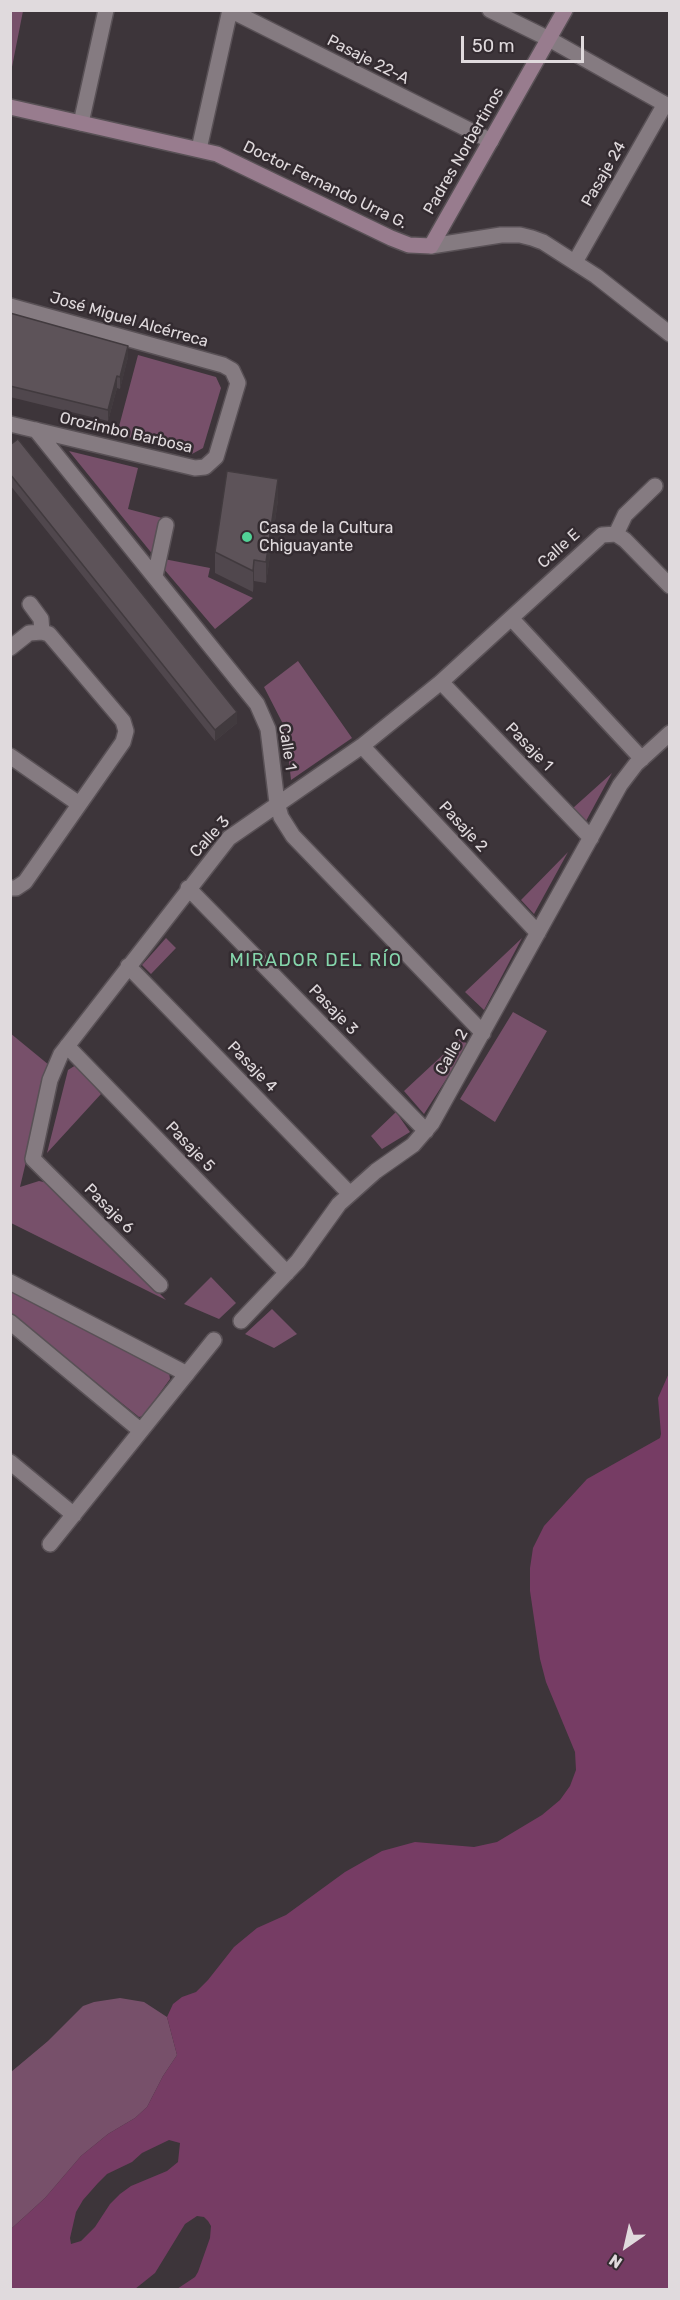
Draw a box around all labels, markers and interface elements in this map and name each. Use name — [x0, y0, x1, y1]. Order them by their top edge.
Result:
scale bar — [464, 24, 587, 62]
street label: Pasaje 22-A — [324, 31, 412, 89]
text: 50 m — [472, 35, 515, 57]
street label: Padres Norbertinos — [420, 84, 508, 218]
street label: Doctor Fernando Urra G. — [240, 137, 410, 233]
street label: Pasaje 24 — [578, 138, 630, 210]
street label: José Miguel Alcérreca — [48, 288, 210, 352]
street label: Orozimbo Barbosa — [58, 408, 194, 458]
place label: Casa de la Cultura Chiguayante — [259, 518, 393, 556]
street label: Calle E — [534, 525, 584, 573]
marker: Casa de la Cultura Chiguayante — [240, 530, 254, 544]
street label: Pasaje 1 — [501, 719, 557, 775]
street label: Calle 1 — [274, 722, 300, 772]
street label: Pasaje 2 — [435, 798, 491, 856]
street label: Calle 3 — [186, 812, 234, 862]
district label: MIRADOR DEL RÍO — [229, 950, 403, 972]
street label: Pasaje 3 — [304, 981, 362, 1039]
street label: Calle 2 — [432, 1026, 472, 1078]
street label: Pasaje 4 — [223, 1038, 281, 1096]
street label: Pasaje 5 — [161, 1118, 219, 1176]
street label: Pasaje 6 — [80, 1180, 138, 1238]
north arrow — [596, 2216, 656, 2276]
text: N — [606, 2250, 626, 2272]

